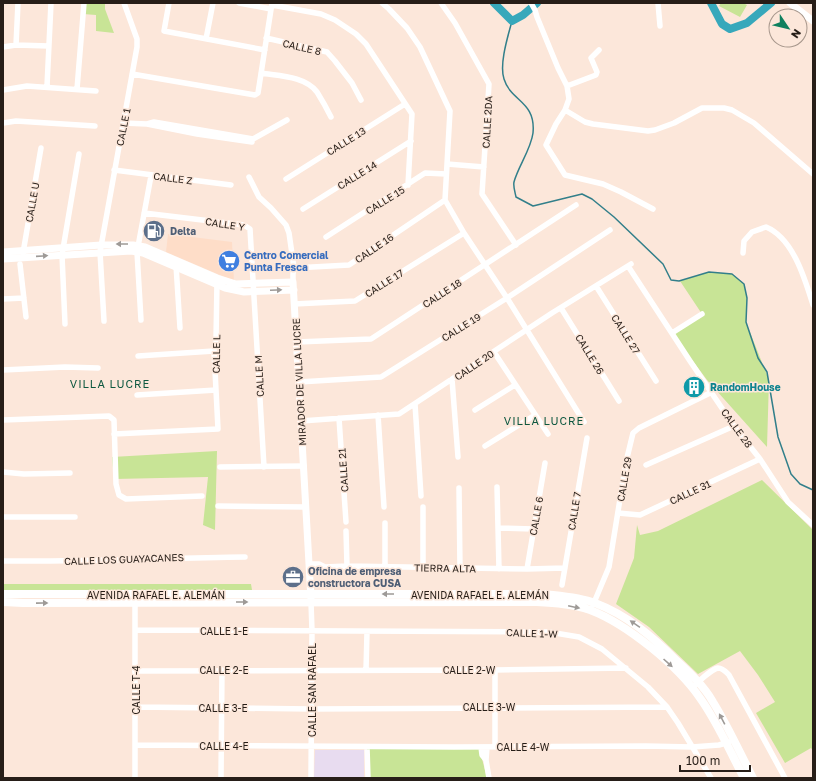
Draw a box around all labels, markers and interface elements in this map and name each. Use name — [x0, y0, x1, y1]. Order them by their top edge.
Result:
north arrow — [768, 8, 808, 48]
text: N — [789, 27, 804, 41]
street label: CALLE 8 — [281, 37, 323, 57]
street label: CALLE 2DA — [480, 95, 494, 149]
street label: CALLE 1 — [113, 107, 133, 147]
street label: CALLE 13 — [324, 124, 368, 158]
street label: CALLE 14 — [335, 158, 379, 192]
street label: CALLE Z — [153, 170, 193, 186]
street label: CALLE U — [23, 181, 41, 223]
street label: CALLE 15 — [363, 183, 407, 217]
street label: CALLE Y — [204, 215, 246, 233]
fuel station icon: Delta — [141, 218, 167, 244]
place label: Delta — [170, 225, 196, 237]
street label: CALLE 16 — [352, 231, 396, 265]
one-way arrow — [116, 241, 128, 248]
supermarket icon: Centro Comercial Punta Fresca — [216, 248, 242, 274]
place label: Centro Comercial Punta Fresca — [244, 249, 329, 273]
one-way arrow — [36, 253, 48, 260]
street label: CALLE 17 — [362, 266, 406, 300]
street label: CALLE 18 — [420, 276, 464, 310]
one-way arrow — [270, 287, 282, 294]
street label: CALLE 19 — [439, 310, 483, 344]
street label: CALLE 27 — [609, 312, 643, 356]
street label: MIRADOR DE VILLA LUCRE — [290, 318, 308, 446]
street label: CALLE 26 — [573, 332, 607, 376]
street label: CALLE L — [210, 334, 222, 374]
street label: CALLE 20 — [452, 347, 496, 383]
street label: CALLE M — [252, 355, 266, 397]
building icon: RandomHouse — [681, 374, 707, 400]
district label: VILLA LUCRE — [70, 377, 150, 390]
place label: RandomHouse — [710, 381, 781, 393]
street label: CALLE 28 — [719, 406, 755, 450]
district label: VILLA LUCRE — [504, 414, 584, 427]
street label: CALLE 21 — [335, 448, 351, 492]
street label: CALLE 29 — [614, 456, 634, 502]
street label: CALLE 31 — [668, 477, 713, 507]
street label: CALLE 7 — [565, 491, 583, 531]
street label: CALLE 6 — [527, 496, 545, 536]
street label: CALLE LOS GUAYACANES — [64, 551, 184, 567]
street label: TIERRA ALTA — [414, 561, 476, 575]
office icon: Oficina de empresa constructora CUSA — [280, 564, 306, 590]
place label: Oficina de empresa constructora CUSA — [308, 565, 402, 589]
street label: AVENIDA RAFAEL E. ALEMÁN — [87, 589, 225, 601]
street label: AVENIDA RAFAEL E. ALEMÁN — [411, 589, 549, 601]
one-way arrow — [381, 591, 394, 597]
one-way arrow — [236, 599, 249, 605]
one-way arrow — [36, 600, 49, 606]
one-way arrow — [568, 604, 580, 610]
one-way arrow — [629, 620, 640, 628]
street label: CALLE 1-E — [200, 625, 248, 637]
street label: CALLE 1-W — [506, 626, 558, 640]
street label: CALLE SAN RAFAEL — [306, 643, 318, 737]
one-way arrow — [663, 659, 673, 668]
street label: CALLE 2-E — [200, 664, 249, 676]
street label: CALLE 2-W — [443, 664, 496, 676]
street label: CALLE T-4 — [130, 665, 142, 715]
street label: CALLE 3-W — [463, 701, 516, 713]
street label: CALLE 3-E — [198, 702, 248, 714]
one-way arrow — [719, 713, 725, 724]
street label: CALLE 4-E — [199, 740, 249, 752]
street label: CALLE 4-W — [497, 741, 550, 753]
scale bar — [680, 747, 750, 773]
text: 100 m — [686, 753, 720, 768]

